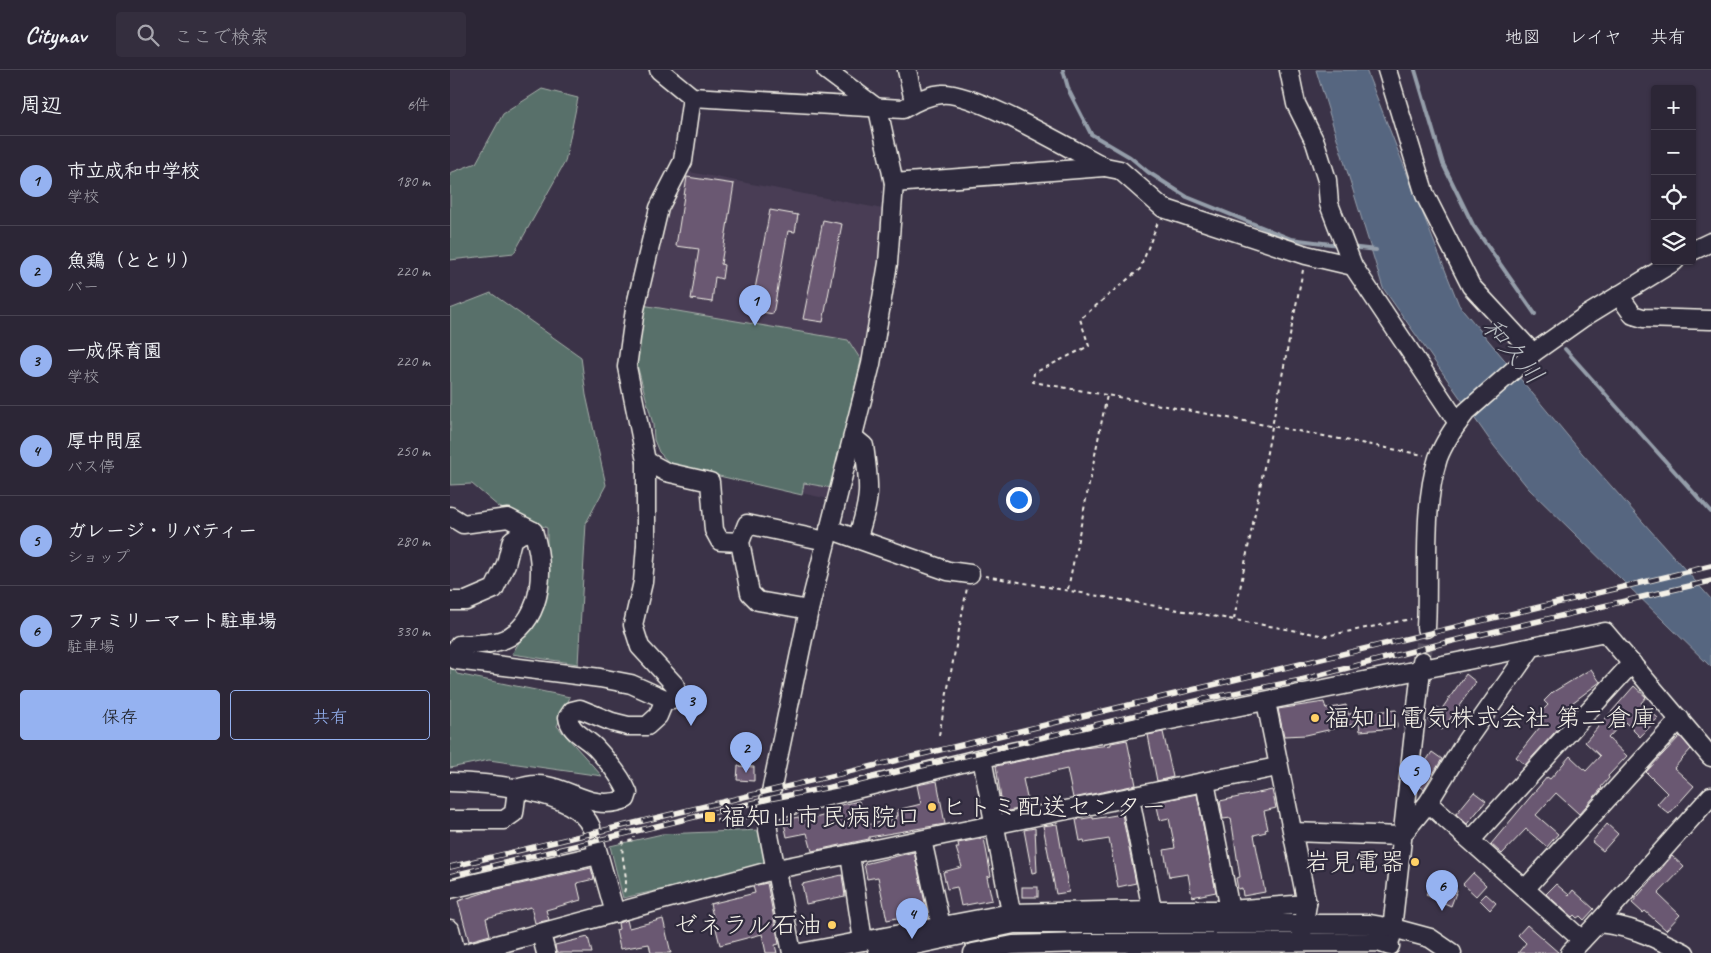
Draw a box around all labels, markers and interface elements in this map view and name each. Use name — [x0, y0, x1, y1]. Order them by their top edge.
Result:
search box — [116, 12, 466, 57]
text: Citynav — [25, 20, 86, 50]
icon: search — [134, 21, 162, 49]
text: ここで検索 — [174, 25, 269, 49]
text: 地図 — [1505, 26, 1541, 48]
text: レイヤ — [1569, 26, 1622, 48]
text: 共有 — [1650, 26, 1686, 48]
map controls — [1651, 85, 1696, 265]
button: + — [1651, 85, 1696, 130]
text: 周辺 — [20, 92, 62, 118]
text: 6件 — [407, 95, 430, 115]
button: − — [1651, 130, 1696, 175]
text: 市立成和中学校 — [67, 159, 200, 183]
text: 1 — [32, 171, 40, 191]
text: 180 m — [396, 171, 430, 191]
button: locate — [1651, 175, 1696, 220]
text: 学校 — [67, 187, 99, 207]
button: layers — [1651, 220, 1696, 265]
text: 魚鶏（ととり） — [67, 249, 200, 273]
text: 2 — [32, 261, 40, 281]
text: 220 m — [396, 261, 430, 281]
text: バー — [67, 277, 99, 297]
pin: 1 — [739, 285, 771, 326]
water label: 和久川 — [1475, 311, 1551, 391]
text: 一成保育園 — [67, 339, 162, 363]
text: 3 — [32, 351, 40, 371]
text: 220 m — [396, 351, 430, 371]
text: 学校 — [67, 367, 99, 387]
text: 厚中問屋 — [67, 429, 143, 453]
text: 4 — [32, 441, 40, 461]
text: 250 m — [396, 441, 430, 461]
text: バス停 — [67, 457, 115, 477]
your location — [1006, 487, 1032, 513]
text: ガレージ・リバティー — [67, 519, 257, 543]
text: 5 — [33, 531, 39, 551]
text: 280 m — [396, 531, 430, 551]
text: ショップ — [67, 547, 130, 567]
text: ファミリーマート駐車場 — [67, 609, 277, 633]
text: 6 — [32, 621, 40, 641]
text: 330 m — [396, 621, 430, 641]
text: 駐車場 — [67, 637, 115, 657]
pin: 3 — [675, 685, 707, 726]
button: 保存 — [20, 690, 220, 740]
button: 共有 — [230, 690, 430, 740]
place label: 福知山電気株式会社 第二倉庫 — [1325, 702, 1656, 734]
marker: 福知山電気株式会社 第二倉庫 — [1309, 712, 1321, 724]
pin: 2 — [730, 732, 762, 773]
pin: 5 — [1399, 755, 1431, 796]
place label: ヒトミ配送センター — [942, 791, 1166, 823]
place label: 福知山市民病院口 — [721, 801, 921, 833]
marker: ヒトミ配送センター — [926, 801, 938, 813]
marker: 福知山市民病院口 — [703, 810, 717, 824]
place label: 岩見電器 — [1305, 846, 1405, 878]
marker: 岩見電器 — [1409, 856, 1421, 868]
pin: 6 — [1426, 870, 1458, 911]
pin: 4 — [896, 898, 928, 939]
place label: ゼネラル石油 — [673, 909, 822, 941]
marker: ゼネラル石油 — [826, 919, 838, 931]

